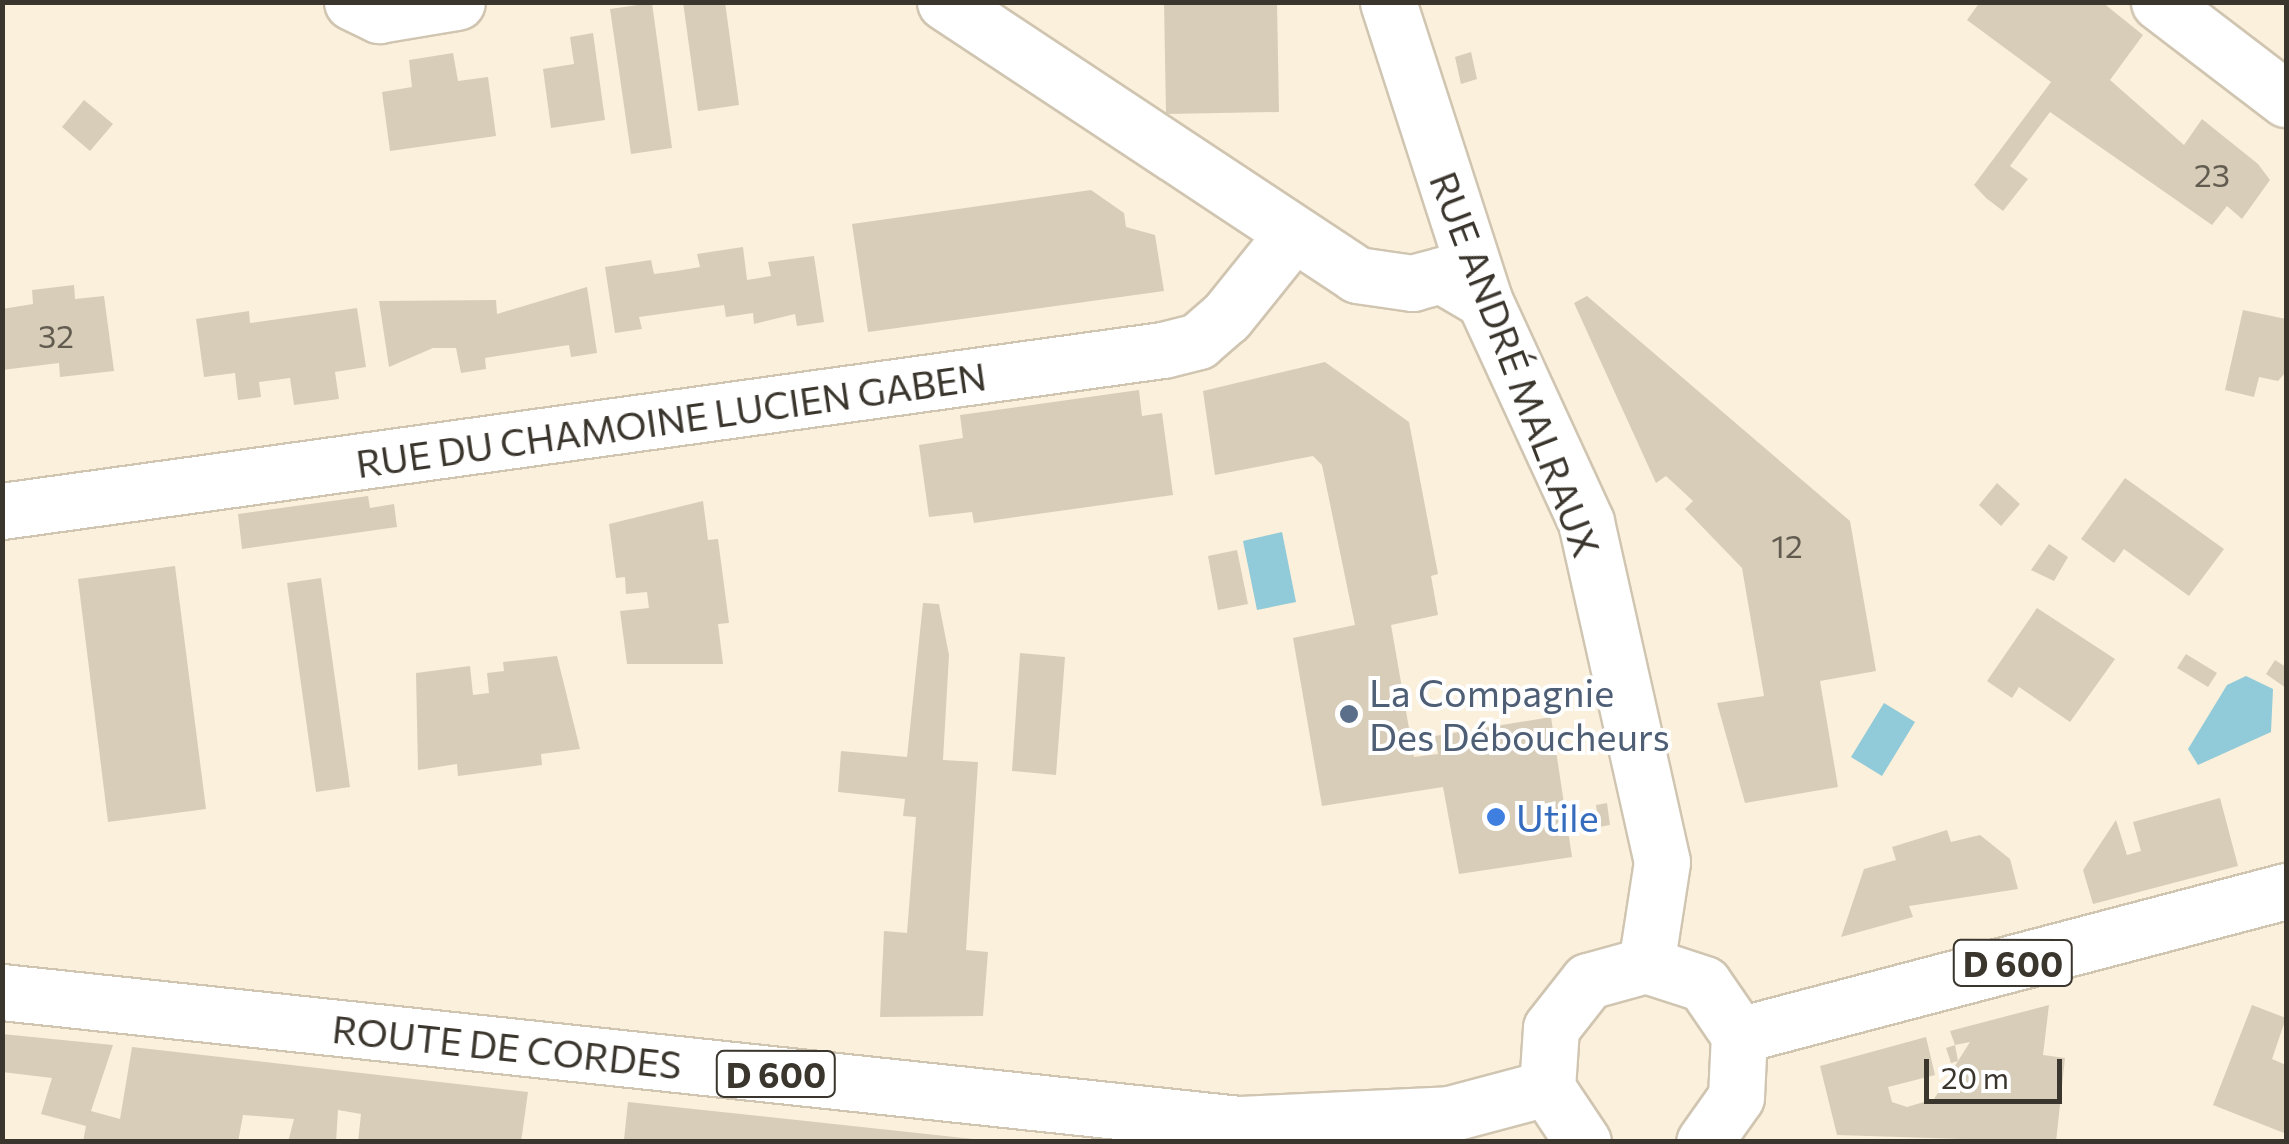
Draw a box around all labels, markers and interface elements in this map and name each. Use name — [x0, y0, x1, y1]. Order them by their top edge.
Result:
house number: 23 — [2194, 155, 2230, 193]
street label: RUE ANDRÉ MALRAUX — [1421, 165, 1611, 563]
house number: 32 — [38, 316, 74, 354]
street label: RUE DU CHAMOINE LUCIEN GABEN — [353, 352, 989, 486]
house number: 12 — [1771, 526, 1803, 564]
place label: La Compagnie Des Déboucheurs — [1369, 669, 1670, 758]
marker: La Compagnie Des Déboucheurs — [1338, 703, 1360, 725]
place label: Utile — [1516, 794, 1599, 840]
marker: Utile — [1485, 806, 1507, 828]
road number: D 600 — [1950, 933, 2076, 993]
street label: ROUTE DE CORDES — [330, 1005, 684, 1087]
scale bar — [1929, 1039, 2066, 1101]
road number: D 600 — [714, 1044, 838, 1104]
text: 20 m — [1941, 1058, 2009, 1095]

